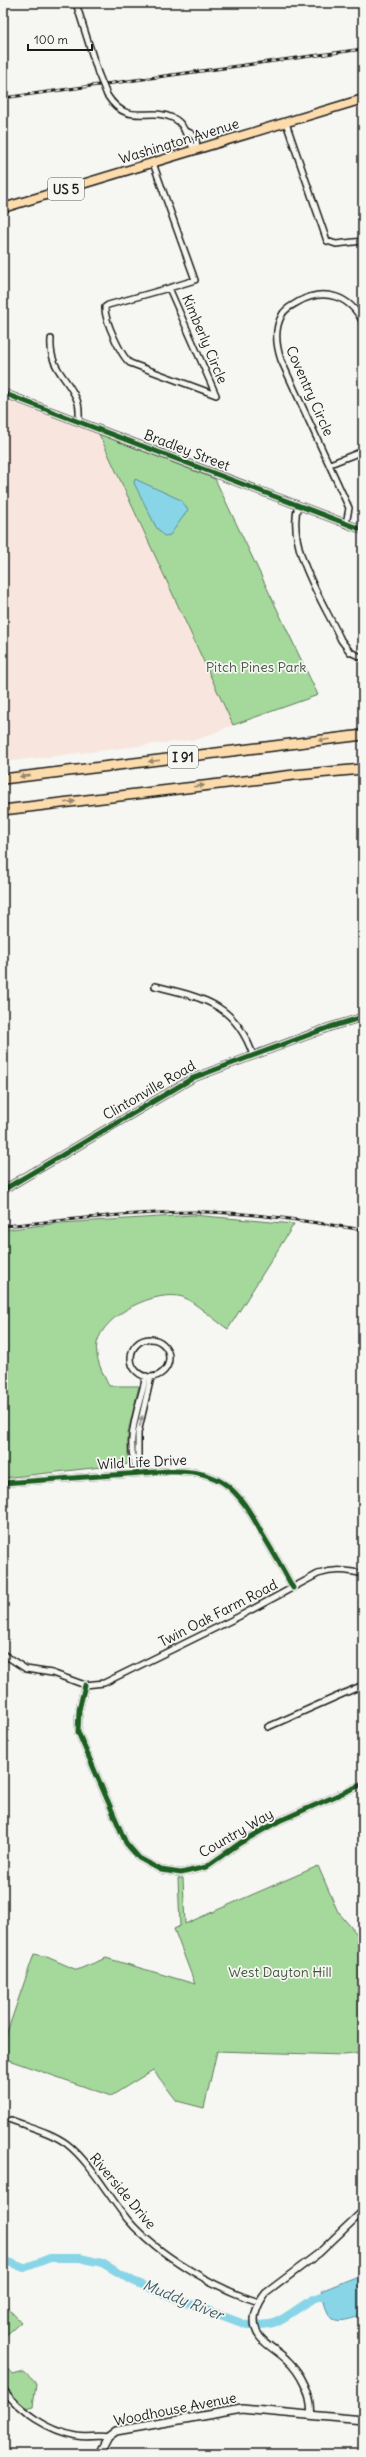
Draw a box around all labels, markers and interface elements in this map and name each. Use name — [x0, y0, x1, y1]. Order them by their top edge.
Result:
scale bar — [28, 26, 92, 52]
text: 100 m — [34, 32, 68, 47]
street label: Washington Avenue — [117, 114, 241, 168]
road number: US 5 — [48, 178, 84, 200]
street label: Kimberly Circle — [178, 292, 232, 386]
street label: Coventry Circle — [282, 343, 338, 439]
street label: Bradley Street — [142, 425, 233, 475]
park label: Pitch Pines Park — [206, 658, 306, 676]
one-way arrow — [318, 737, 330, 743]
road number: I 91 — [168, 746, 198, 768]
one-way arrow — [148, 758, 160, 764]
one-way arrow — [18, 773, 31, 780]
one-way arrow — [192, 783, 205, 790]
one-way arrow — [63, 799, 76, 805]
street label: Clintonville Road — [99, 1056, 199, 1124]
one-way arrow — [139, 1415, 145, 1427]
street label: Wild Life Drive — [97, 1451, 187, 1473]
street label: Twin Oak Farm Road — [156, 1575, 280, 1651]
street label: Country Way — [196, 1804, 276, 1862]
park label: West Dayton Hill — [228, 1963, 332, 1981]
street label: Riverside Drive — [86, 2149, 160, 2233]
water label: Muddy River — [140, 2275, 228, 2325]
street label: Woodhouse Avenue — [112, 2388, 238, 2430]

